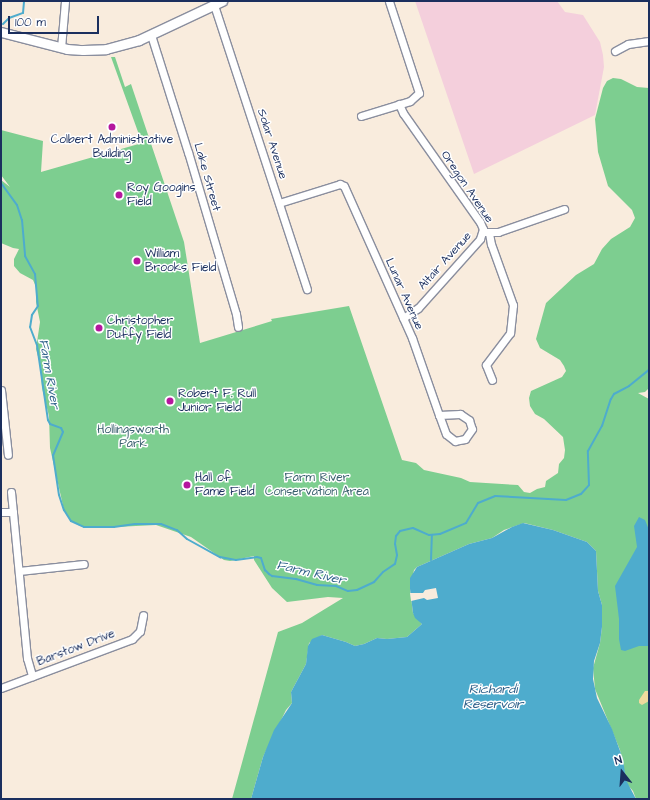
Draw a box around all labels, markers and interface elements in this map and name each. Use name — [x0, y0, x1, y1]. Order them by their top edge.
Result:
scale bar — [10, 8, 101, 34]
text: 100 m — [15, 14, 46, 31]
street label: Solar Avenue — [254, 107, 290, 181]
marker: Colbert Administrative Building — [107, 122, 117, 132]
place label: Colbert Administrative Building — [51, 133, 173, 161]
street label: Lake Street — [190, 141, 224, 213]
street label: Oregon Avenue — [438, 148, 496, 226]
place label: Roy Googins Field — [127, 181, 196, 209]
marker: Roy Googins Field — [114, 190, 124, 200]
street label: Altair Avenue — [415, 229, 475, 293]
place label: William Brooks Field — [145, 247, 217, 275]
marker: William Brooks Field — [132, 256, 142, 266]
street label: Lunar Avenue — [382, 256, 426, 332]
place label: Christopher Duffy Field — [107, 314, 173, 342]
marker: Christopher Duffy Field — [94, 323, 104, 333]
water label: Farm River — [35, 338, 63, 410]
place label: Robert F. Rull Junior Field — [178, 387, 256, 415]
marker: Robert F. Rull Junior Field — [165, 396, 175, 406]
park label: Hollingsworth Park — [97, 423, 169, 451]
place label: Hall of Fame Field — [195, 471, 255, 499]
park label: Farm River Conservation Area — [265, 471, 369, 499]
marker: Hall of Fame Field — [182, 480, 192, 490]
water label: Farm River — [275, 557, 347, 589]
street label: Barstow Drive — [35, 627, 117, 669]
water label: Richardi Reservoir — [463, 682, 523, 713]
north arrow — [602, 752, 642, 792]
text: N — [613, 752, 624, 768]

